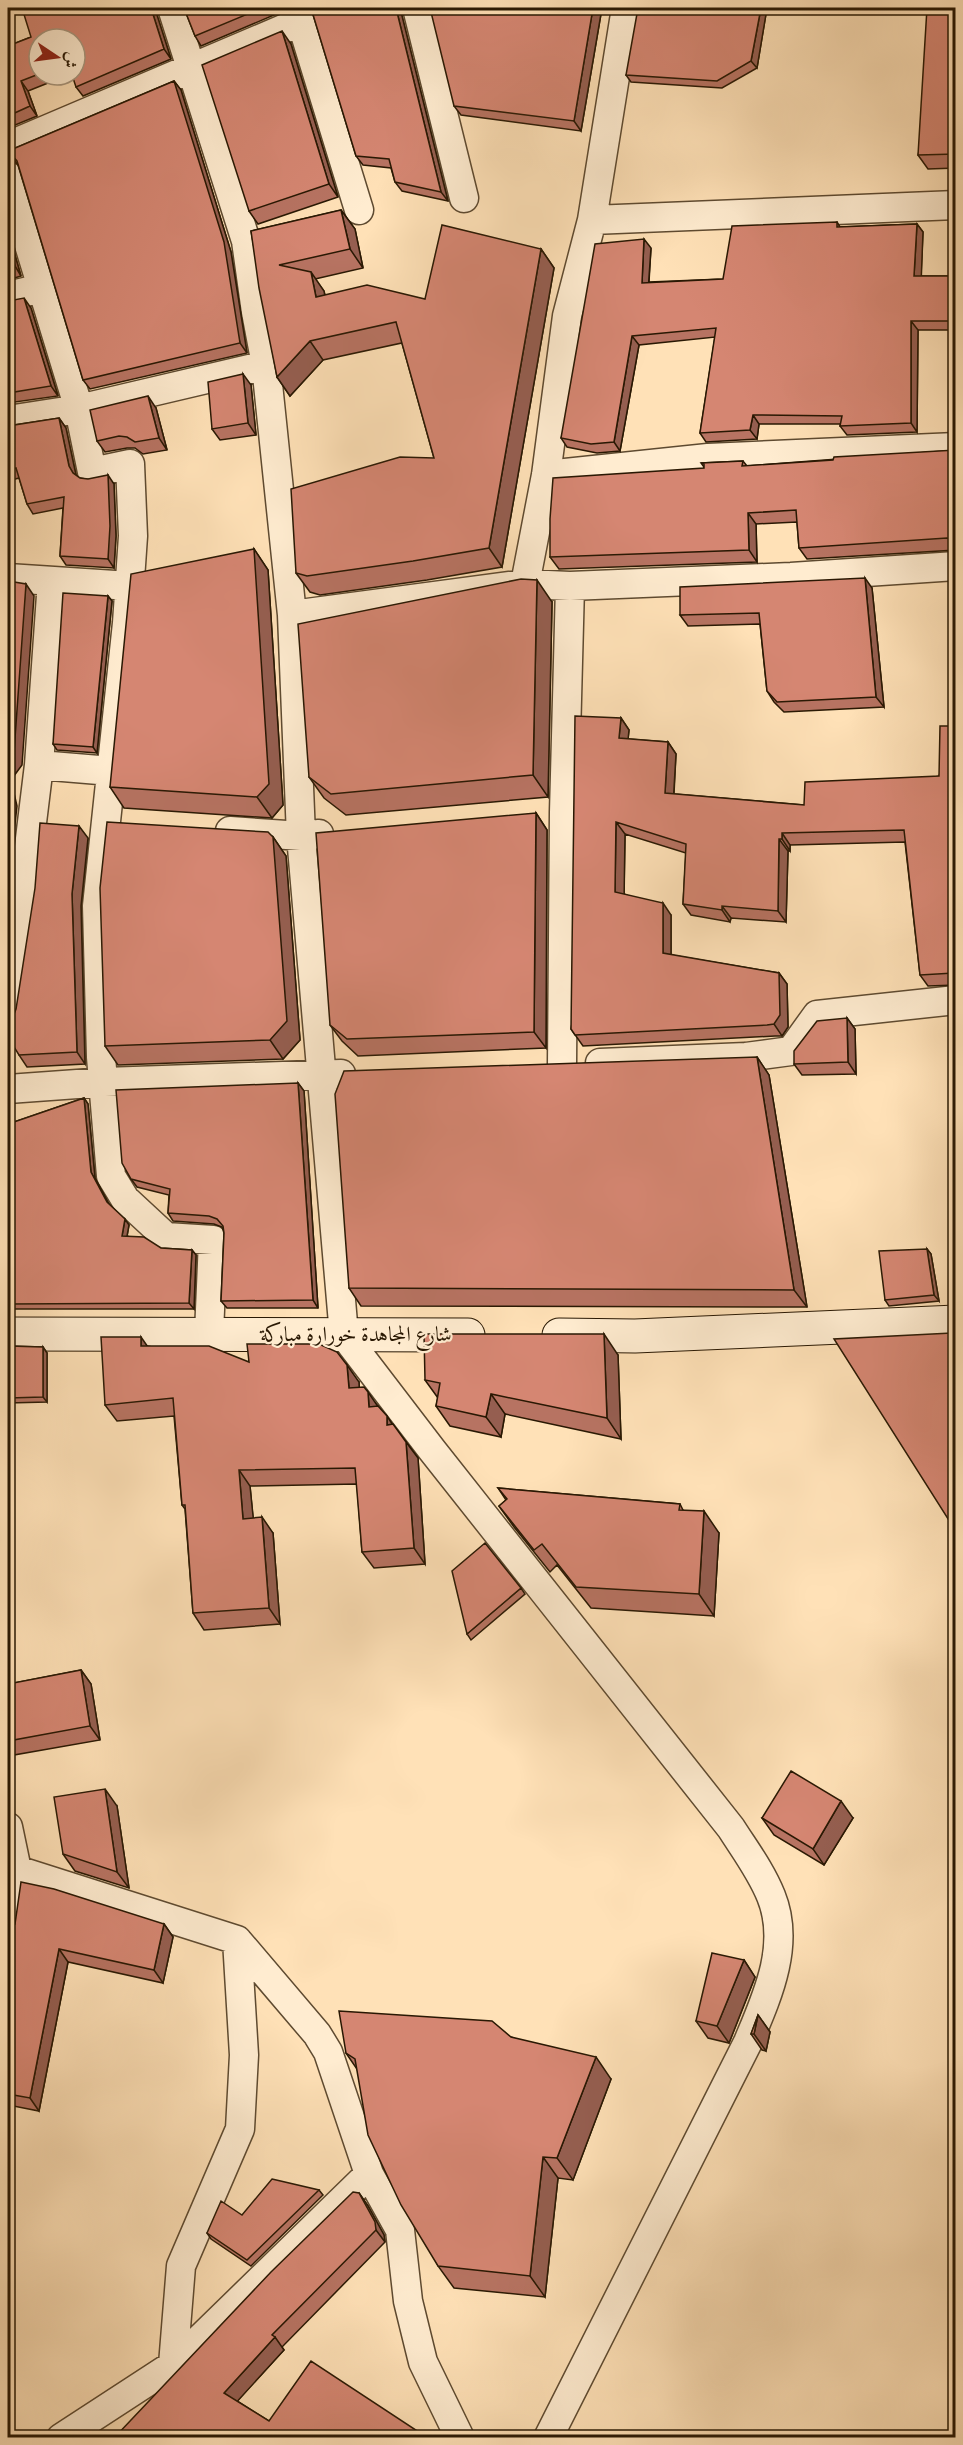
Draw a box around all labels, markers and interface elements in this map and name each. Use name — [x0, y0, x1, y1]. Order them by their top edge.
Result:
north arrow — [27, 27, 87, 87]
text: ش — [56, 49, 82, 70]
street label: شارع المجاهدة خورارة مباركة — [259, 1321, 452, 1352]

